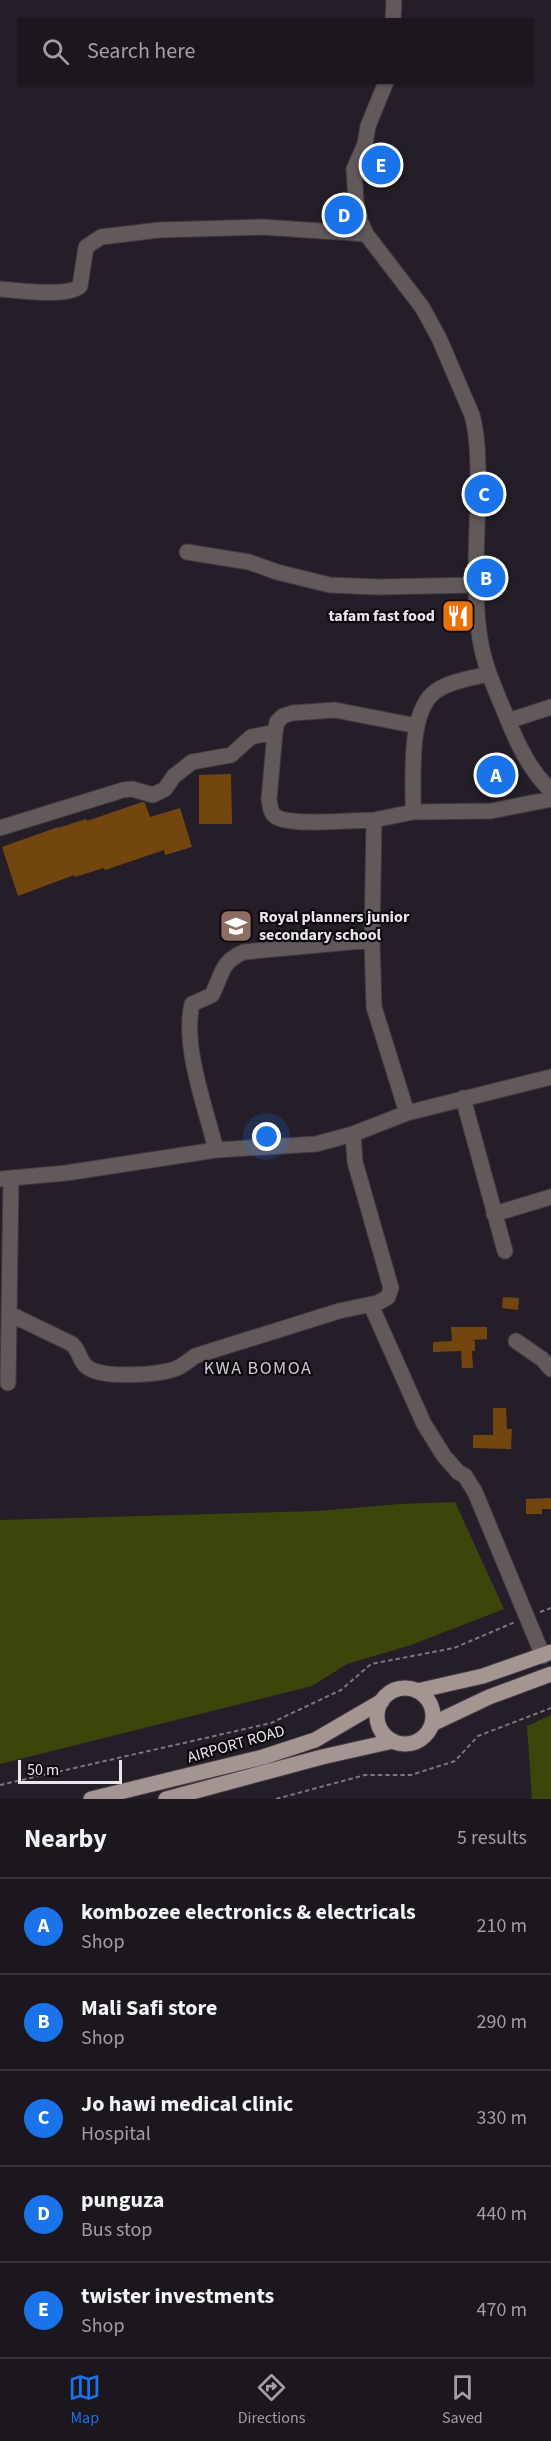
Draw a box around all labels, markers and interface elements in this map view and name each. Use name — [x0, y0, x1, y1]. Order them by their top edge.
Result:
search box — [18, 18, 533, 84]
icon: search — [39, 35, 72, 68]
text: Search here — [87, 35, 195, 67]
pin: E — [362, 142, 400, 188]
pin: D — [324, 192, 364, 238]
pin: C — [464, 472, 504, 516]
pin: B — [466, 556, 506, 600]
restaurant icon: tafam fast food — [440, 598, 476, 634]
place label: tafam fast food — [328, 605, 435, 627]
pin: A — [476, 752, 516, 798]
place label: Royal planners junior secondary school — [259, 906, 410, 946]
school or university icon: Royal planners junior secondary school — [218, 908, 254, 944]
your location — [252, 1122, 281, 1151]
district label: KWA BOMOA — [204, 1356, 312, 1381]
street label: AIRPORT ROAD — [185, 1720, 287, 1768]
scale bar — [18, 1757, 122, 1784]
text: 50 m — [27, 1759, 59, 1781]
text: Nearby — [24, 1820, 107, 1857]
text: 5 results — [457, 1824, 527, 1852]
text: kombozee electronics & electricals — [81, 1896, 416, 1928]
text: A — [38, 1912, 49, 1940]
text: 210 m — [477, 1912, 527, 1940]
text: Shop — [81, 1928, 125, 1956]
text: Mali Safi store — [81, 1992, 217, 2024]
text: B — [37, 2008, 50, 2036]
text: 290 m — [477, 2008, 527, 2036]
text: Shop — [81, 2024, 125, 2052]
text: Jo hawi medical clinic — [81, 2088, 293, 2120]
text: C — [38, 2104, 49, 2132]
text: 330 m — [477, 2104, 527, 2132]
text: Hospital — [81, 2120, 151, 2148]
text: punguza — [81, 2184, 164, 2216]
text: D — [37, 2200, 50, 2228]
text: 440 m — [477, 2200, 527, 2228]
text: Bus stop — [81, 2216, 152, 2244]
text: twister investments — [81, 2280, 274, 2312]
text: E — [38, 2296, 49, 2324]
text: 470 m — [477, 2296, 527, 2324]
text: Shop — [81, 2312, 125, 2340]
tab: Map — [68, 2371, 101, 2429]
tab: Directions — [238, 2371, 305, 2429]
tab: Saved — [442, 2371, 483, 2429]

